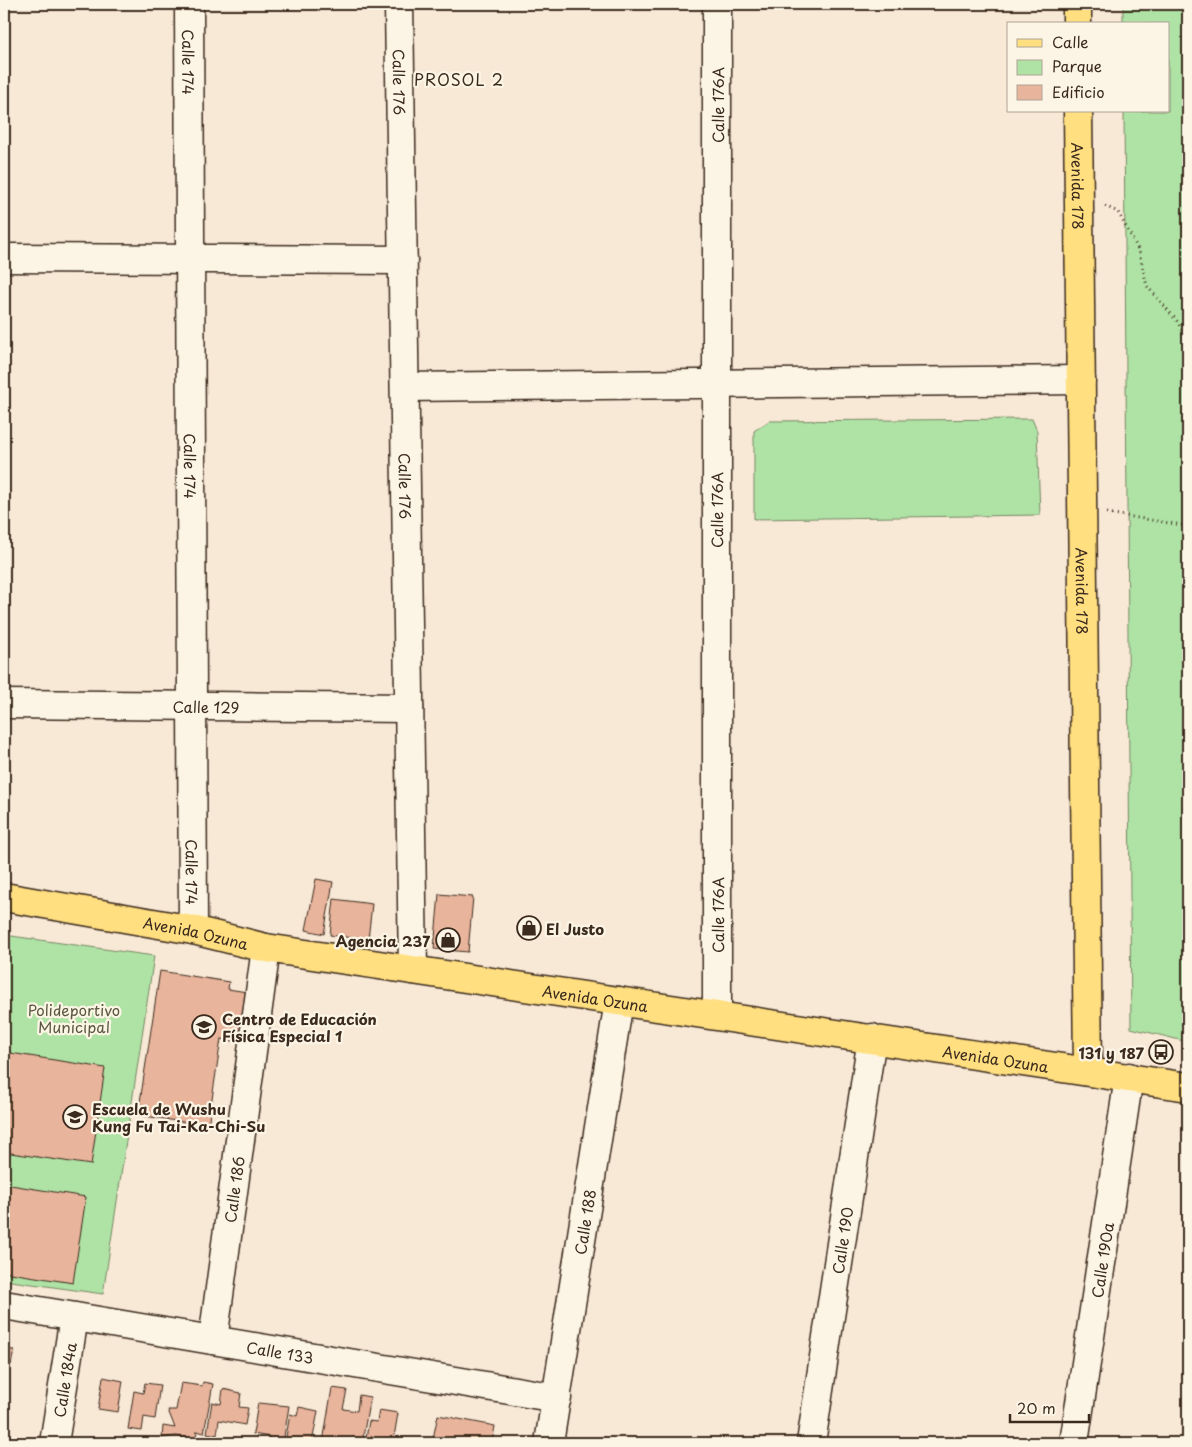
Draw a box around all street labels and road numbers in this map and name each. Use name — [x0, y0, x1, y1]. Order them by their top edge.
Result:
street label: Calle 174 — [178, 29, 201, 95]
street label: Calle 176 — [388, 49, 412, 115]
street label: Calle 176A — [706, 67, 729, 143]
street label: Avenida 178 — [1067, 142, 1091, 230]
street label: Calle 174 — [179, 433, 203, 499]
street label: Calle 176 — [394, 453, 418, 519]
street label: Calle 176A — [705, 472, 728, 548]
street label: Avenida 178 — [1071, 547, 1095, 635]
street label: Calle 129 — [172, 694, 240, 718]
street label: Calle 174 — [181, 839, 204, 905]
street label: Calle 176A — [706, 877, 729, 953]
street label: Avenida Ozuna — [142, 910, 251, 955]
street label: Avenida Ozuna — [541, 978, 650, 1017]
street label: Avenida Ozuna — [941, 1039, 1051, 1077]
street label: Calle 186 — [217, 1155, 249, 1224]
street label: Calle 188 — [568, 1187, 601, 1256]
street label: Calle 190 — [825, 1205, 858, 1275]
street label: Calle 190a — [1084, 1220, 1119, 1299]
street label: Calle 133 — [245, 1334, 315, 1368]
street label: Calle 184a — [47, 1340, 81, 1419]

